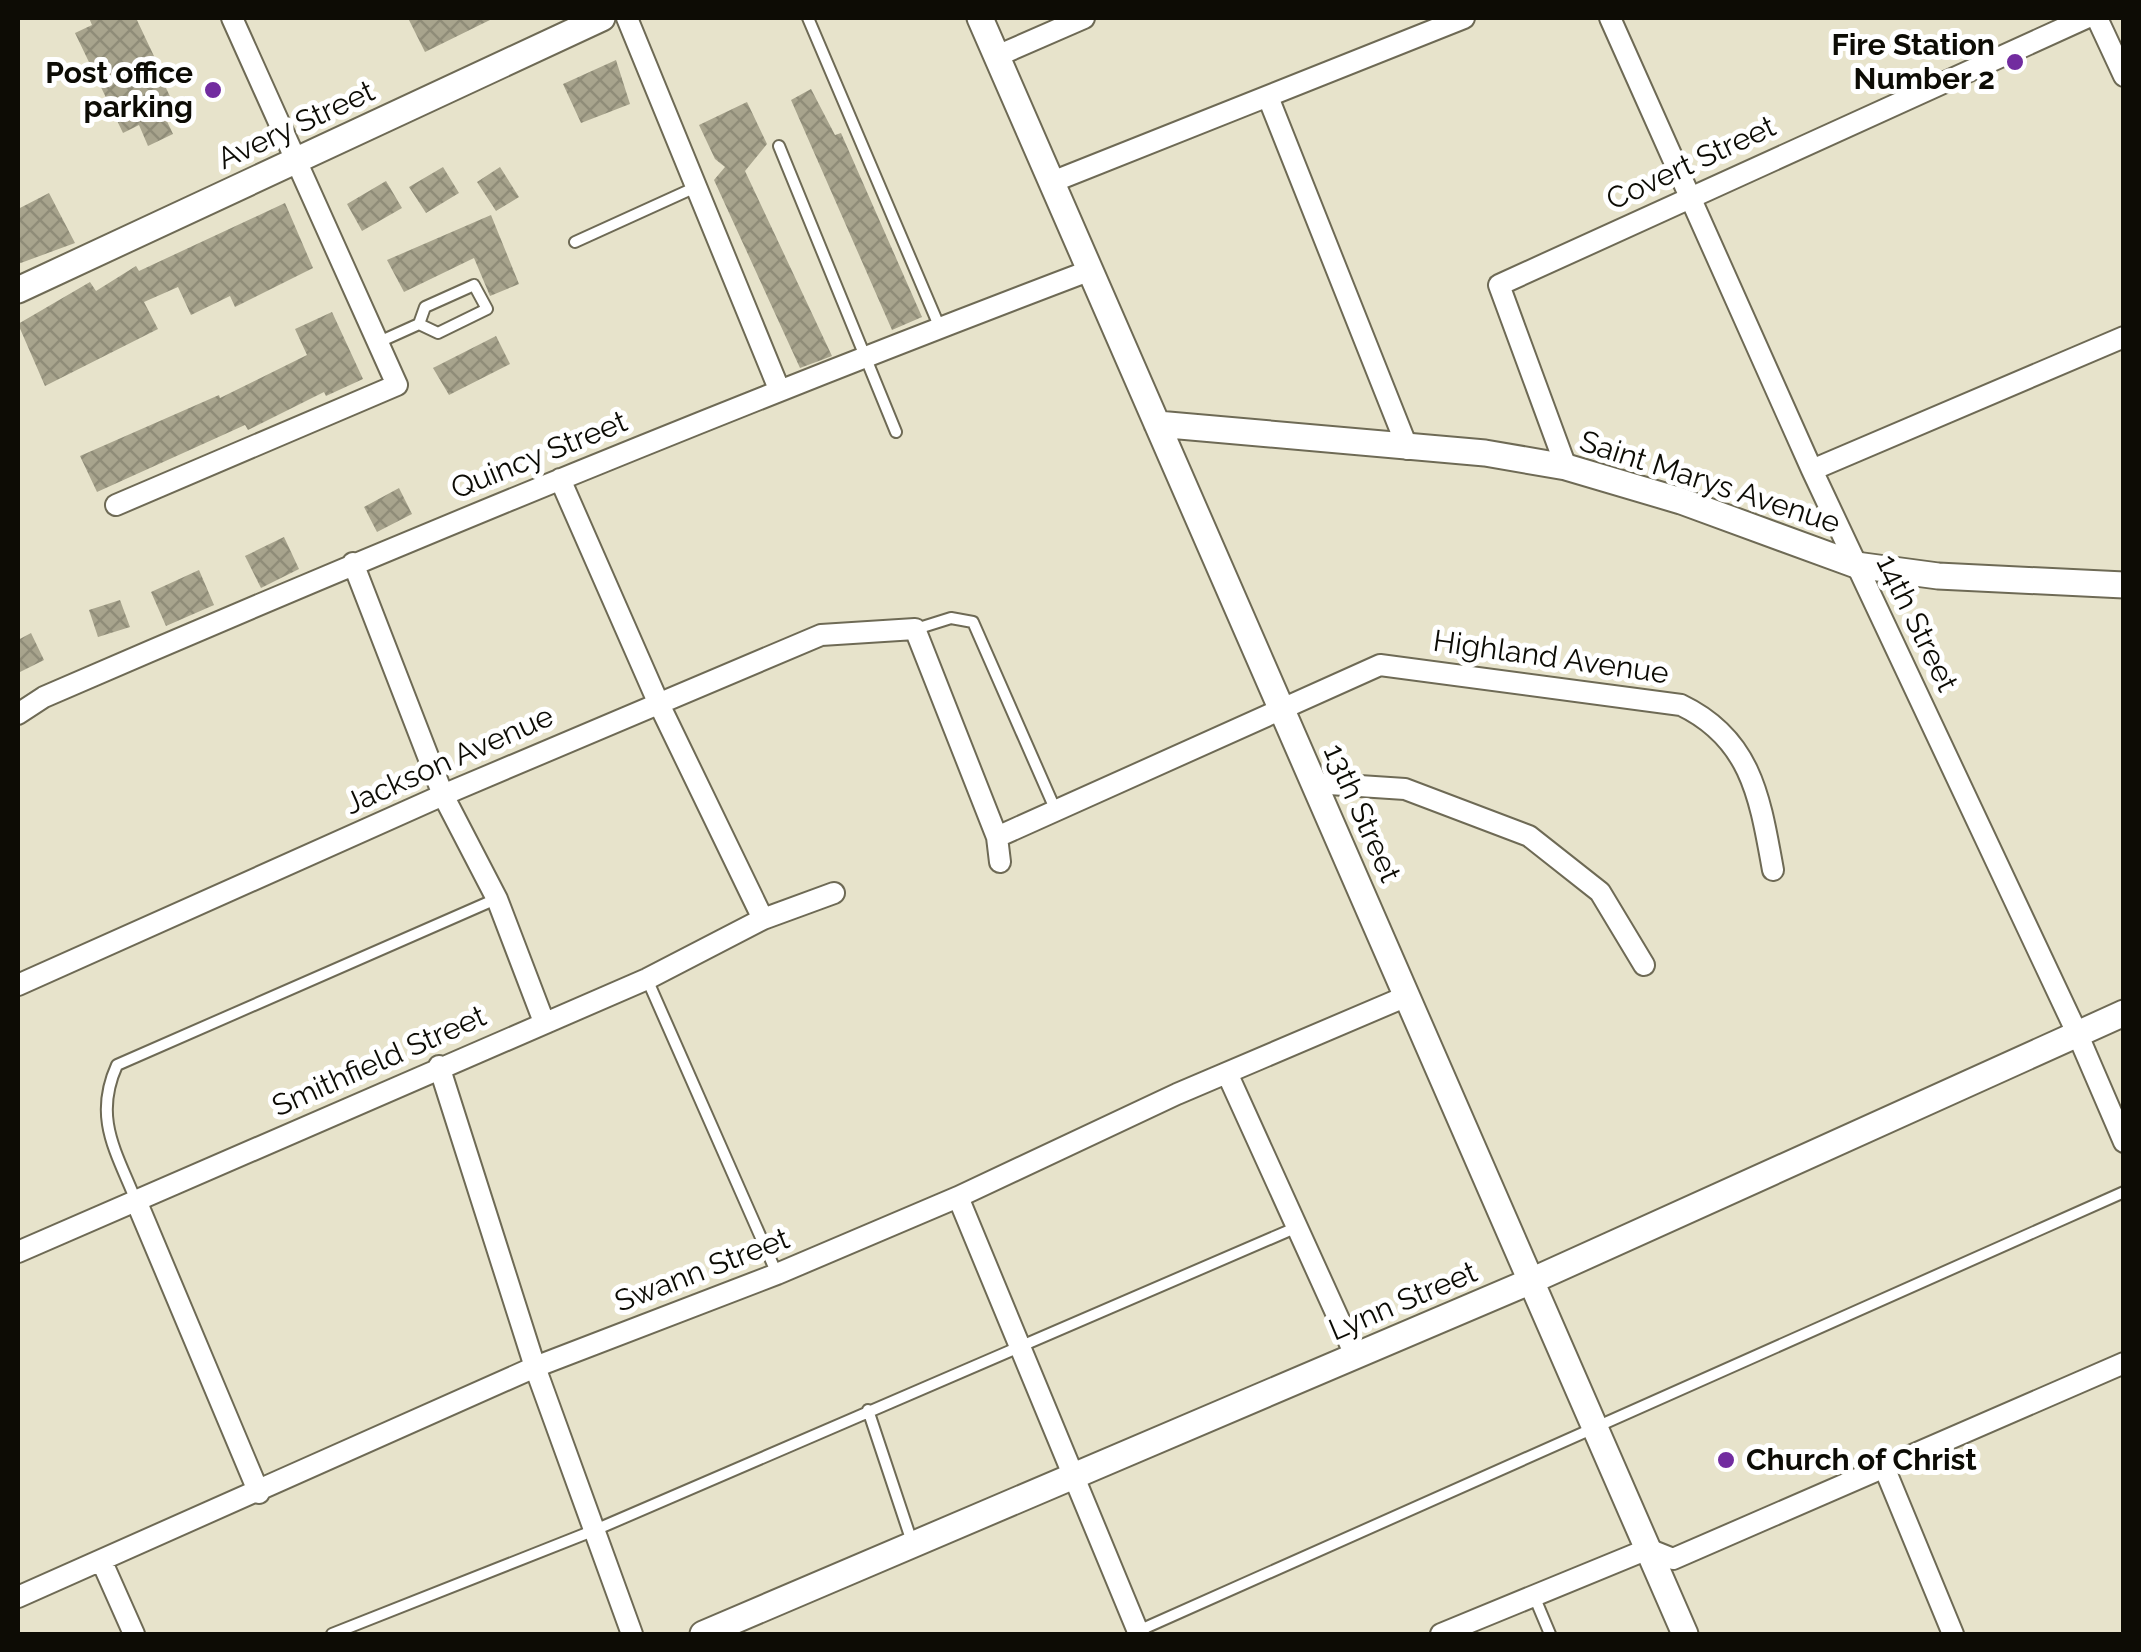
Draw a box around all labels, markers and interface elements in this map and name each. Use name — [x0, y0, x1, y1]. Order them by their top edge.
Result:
place label: Fire Station Number 2 — [1831, 27, 1995, 96]
marker: Fire Station Number 2 — [2004, 51, 2026, 73]
place label: Post office parking — [45, 55, 193, 124]
street label: Avery Street — [212, 73, 380, 176]
marker: Post office parking — [202, 79, 224, 101]
street label: Covert Street — [1601, 108, 1781, 217]
street label: Quincy Street — [446, 403, 632, 506]
street label: Saint Marys Avenue — [1576, 423, 1845, 540]
street label: 14th Street — [1869, 549, 1966, 697]
street label: Highland Avenue — [1431, 623, 1671, 690]
street label: Jackson Avenue — [339, 698, 559, 821]
street label: 13th Street — [1317, 738, 1408, 887]
street label: Smithfield Street — [267, 998, 491, 1123]
street label: Swann Street — [610, 1220, 794, 1319]
street label: Lynn Street — [1324, 1254, 1482, 1347]
place label: Church of Christ — [1746, 1442, 1977, 1477]
marker: Church of Christ — [1715, 1449, 1737, 1471]

